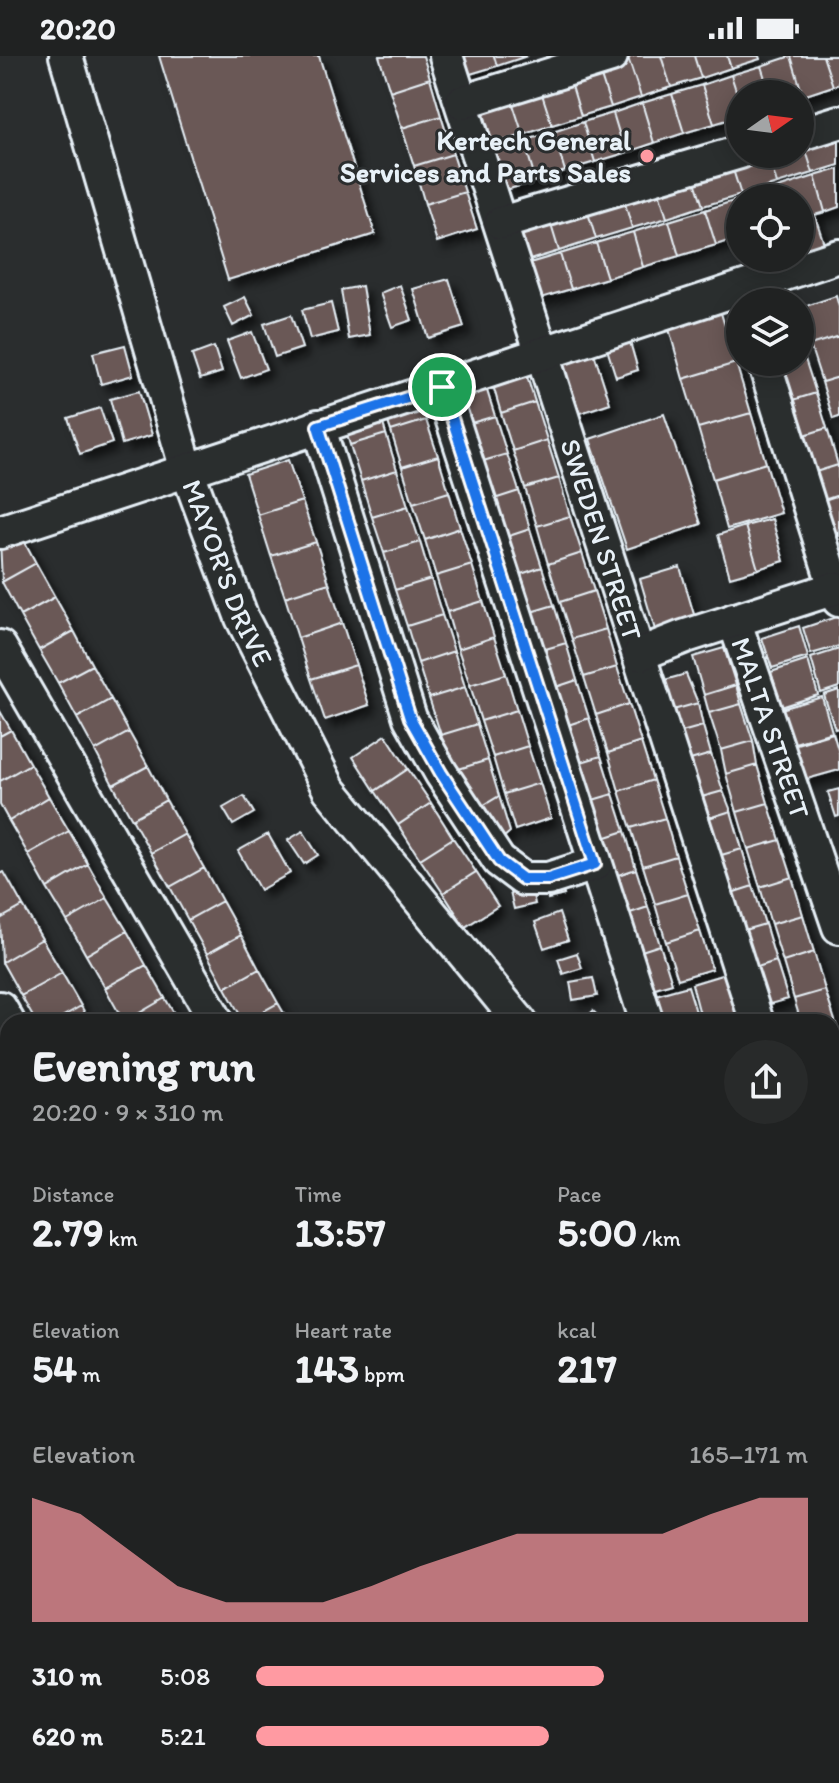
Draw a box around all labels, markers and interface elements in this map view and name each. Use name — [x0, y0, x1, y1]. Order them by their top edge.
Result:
text: 20:20 — [40, 10, 116, 47]
north arrow — [726, 80, 814, 168]
map controls — [726, 80, 814, 376]
place label: Kertech General Services and Parts Sales — [340, 123, 631, 189]
marker: Kertech General Services and Parts Sales — [638, 147, 656, 165]
button: locate — [726, 184, 814, 272]
button: layers — [726, 288, 814, 376]
pin — [408, 353, 476, 421]
icon: arrive — [420, 365, 464, 409]
street label: SWEDEN STREET — [553, 435, 650, 645]
street label: MAYOR'S DRIVE — [175, 475, 281, 672]
street label: MALTA STREET — [724, 633, 818, 823]
text: Evening run — [32, 1039, 255, 1092]
button: share — [724, 1040, 808, 1124]
text: 20:20 · 9 × 310 m — [32, 1096, 224, 1128]
text: Distance — [32, 1181, 114, 1208]
text: Time — [295, 1181, 342, 1208]
text: Pace — [557, 1181, 601, 1208]
text: 2.79 — [32, 1208, 104, 1256]
text: 13:57 — [295, 1208, 386, 1256]
text: 5:00 — [557, 1208, 637, 1256]
text: km — [104, 1225, 138, 1252]
text: /km — [637, 1225, 681, 1252]
text: Elevation — [32, 1317, 119, 1344]
text: Heart rate — [295, 1317, 392, 1344]
text: kcal — [557, 1317, 596, 1344]
text: 54 — [32, 1344, 77, 1392]
text: 143 — [295, 1344, 359, 1392]
text: 217 — [557, 1344, 617, 1392]
text: m — [77, 1361, 101, 1388]
text: bpm — [359, 1361, 405, 1388]
text: Elevation — [32, 1438, 135, 1470]
text: 165–171 m — [689, 1438, 808, 1470]
text: 310 m — [32, 1660, 102, 1692]
text: 5:08 — [160, 1660, 210, 1692]
text: 620 m — [32, 1720, 103, 1752]
text: 5:21 — [160, 1720, 206, 1752]

